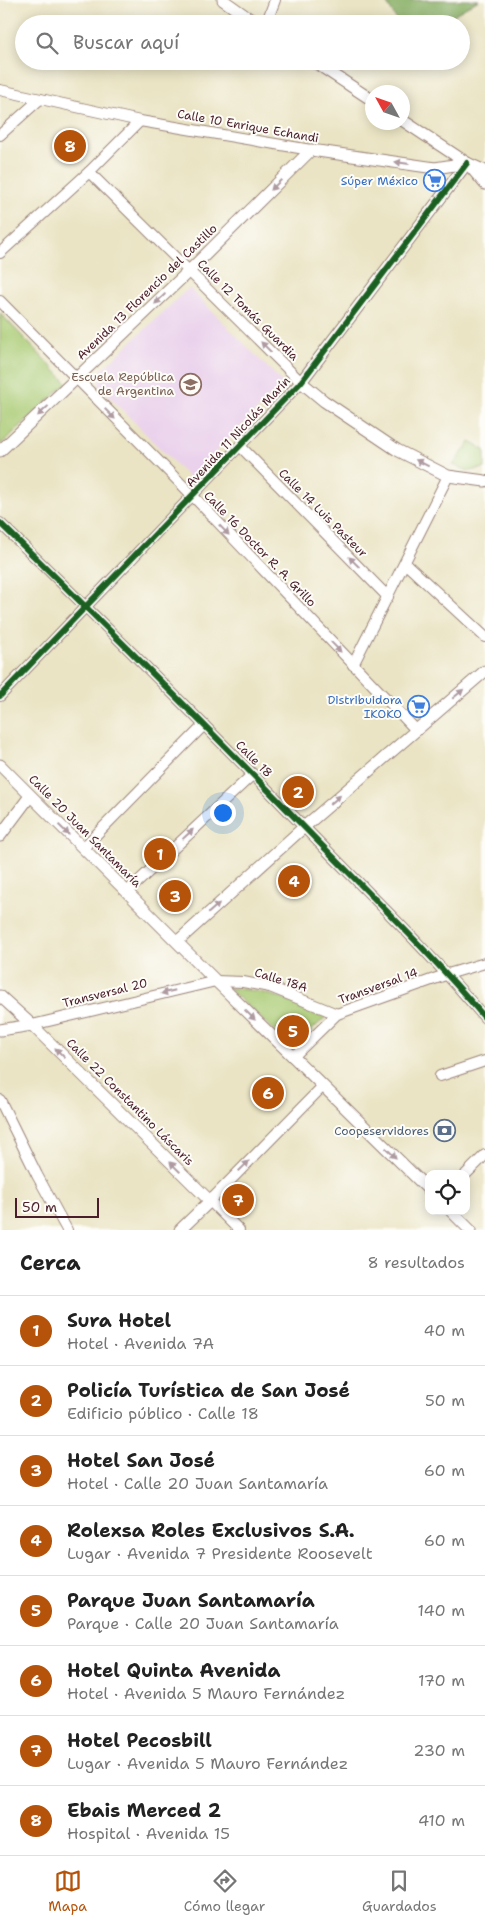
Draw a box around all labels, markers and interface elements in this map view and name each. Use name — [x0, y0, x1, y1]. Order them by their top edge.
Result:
search box — [15, 15, 470, 70]
icon: search — [33, 29, 61, 57]
text: Buscar aquí — [73, 30, 179, 55]
north arrow — [365, 85, 410, 130]
street label: Calle 10 Enrique Echandi — [176, 106, 320, 146]
pin: 8 — [54, 127, 86, 165]
one-way arrow — [393, 159, 409, 167]
supermarket icon: Súper México — [422, 169, 446, 193]
place label: Súper México — [341, 173, 418, 189]
one-way arrow — [270, 179, 282, 191]
street label: Avenida 13 Florencio del Castillo — [73, 221, 221, 363]
street label: Calle 12 Tomás Guardia — [194, 256, 303, 365]
one-way arrow — [155, 293, 167, 305]
one-way arrow — [261, 342, 273, 354]
place label: Escuela República de Argentina — [71, 369, 175, 399]
school or university icon: Escuela República de Argentina — [178, 372, 202, 396]
street label: Avenida 11 Nicolás Marín — [182, 373, 294, 491]
one-way arrow — [37, 405, 49, 417]
one-way arrow — [104, 408, 116, 420]
one-way arrow — [415, 459, 429, 467]
street label: Calle 14 Luis Pasteur — [275, 465, 371, 561]
street label: Calle 16 Doctor R. A. Grillo — [200, 488, 320, 610]
one-way arrow — [218, 523, 230, 535]
one-way arrow — [348, 556, 360, 568]
one-way arrow — [330, 641, 342, 653]
one-way arrow — [452, 689, 464, 700]
place label: Distribuidora IKOKO — [327, 692, 403, 722]
supermarket icon: Distribuidora IKOKO — [406, 695, 430, 719]
street label: Calle 18 — [232, 737, 276, 781]
street label: Calle 20 Juan Santamaría — [25, 771, 145, 891]
pin: 2 — [282, 773, 314, 811]
one-way arrow — [329, 795, 341, 806]
your location — [210, 800, 236, 826]
one-way arrow — [58, 824, 70, 836]
one-way arrow — [182, 828, 194, 840]
pin: 1 — [144, 835, 176, 873]
pin: 4 — [278, 862, 310, 900]
pin: 3 — [159, 877, 191, 915]
one-way arrow — [207, 903, 220, 914]
street label: Calle 18A — [253, 964, 310, 996]
street label: Transversal 14 — [336, 964, 420, 1008]
street label: Transversal 20 — [61, 975, 149, 1011]
one-way arrow — [161, 988, 176, 996]
one-way arrow — [244, 1009, 256, 1021]
pin: 5 — [277, 1012, 309, 1050]
street label: Calle 22 Constantino Láscaris — [63, 1035, 197, 1169]
one-way arrow — [54, 1047, 66, 1059]
pin: 6 — [252, 1074, 284, 1112]
bank icon: Coopeservidores — [433, 1119, 457, 1143]
place label: Coopeservidores — [334, 1123, 429, 1139]
one-way arrow — [385, 1147, 397, 1159]
one-way arrow — [238, 1160, 250, 1172]
one-way arrow — [170, 1161, 182, 1173]
map controls — [425, 1170, 470, 1215]
button: locate — [425, 1170, 470, 1215]
pin: 7 — [222, 1181, 254, 1219]
scale bar — [15, 1195, 99, 1218]
text: 50 m — [22, 1198, 57, 1216]
text: Cerca — [20, 1249, 81, 1277]
text: 8 resultados — [367, 1252, 465, 1273]
text: Sura Hotel — [67, 1308, 171, 1333]
text: 1 — [32, 1320, 40, 1341]
text: 40 m — [423, 1320, 465, 1341]
text: Hotel · Avenida 7A — [67, 1333, 214, 1354]
text: Policía Turística de San José — [67, 1378, 350, 1403]
text: 2 — [30, 1390, 42, 1411]
text: 50 m — [425, 1390, 465, 1411]
text: Edificio público · Calle 18 — [67, 1403, 259, 1424]
text: Hotel San José — [67, 1448, 215, 1473]
text: 3 — [30, 1460, 42, 1481]
text: 60 m — [424, 1460, 465, 1481]
text: Hotel · Calle 20 Juan Santamaría — [67, 1473, 328, 1494]
text: Rolexsa Roles Exclusivos S.A. — [67, 1518, 355, 1543]
text: 4 — [30, 1530, 42, 1551]
text: 60 m — [424, 1530, 465, 1551]
text: Lugar · Avenida 7 Presidente Roosevelt — [67, 1543, 373, 1564]
text: Parque Juan Santamaría — [67, 1588, 315, 1613]
text: 5 — [31, 1600, 41, 1621]
text: 140 m — [418, 1600, 465, 1621]
text: Parque · Calle 20 Juan Santamaría — [67, 1613, 339, 1634]
text: Hotel Quinta Avenida — [67, 1658, 281, 1683]
text: 6 — [30, 1670, 42, 1691]
text: 170 m — [418, 1670, 465, 1691]
text: Hotel · Avenida 5 Mauro Fernández — [67, 1683, 345, 1704]
text: Hotel Pecosbill — [67, 1728, 212, 1753]
text: 7 — [30, 1740, 42, 1761]
text: 230 m — [413, 1740, 465, 1761]
text: Lugar · Avenida 5 Mauro Fernández — [67, 1753, 348, 1774]
text: Ebais Merced 2 — [67, 1798, 221, 1823]
text: 8 — [30, 1810, 42, 1831]
text: 410 m — [418, 1810, 465, 1831]
text: Hospital · Avenida 15 — [67, 1823, 230, 1844]
tab: Mapa — [48, 1867, 87, 1915]
tab: Cómo llegar — [184, 1867, 265, 1915]
tab: Guardados — [362, 1867, 437, 1915]

